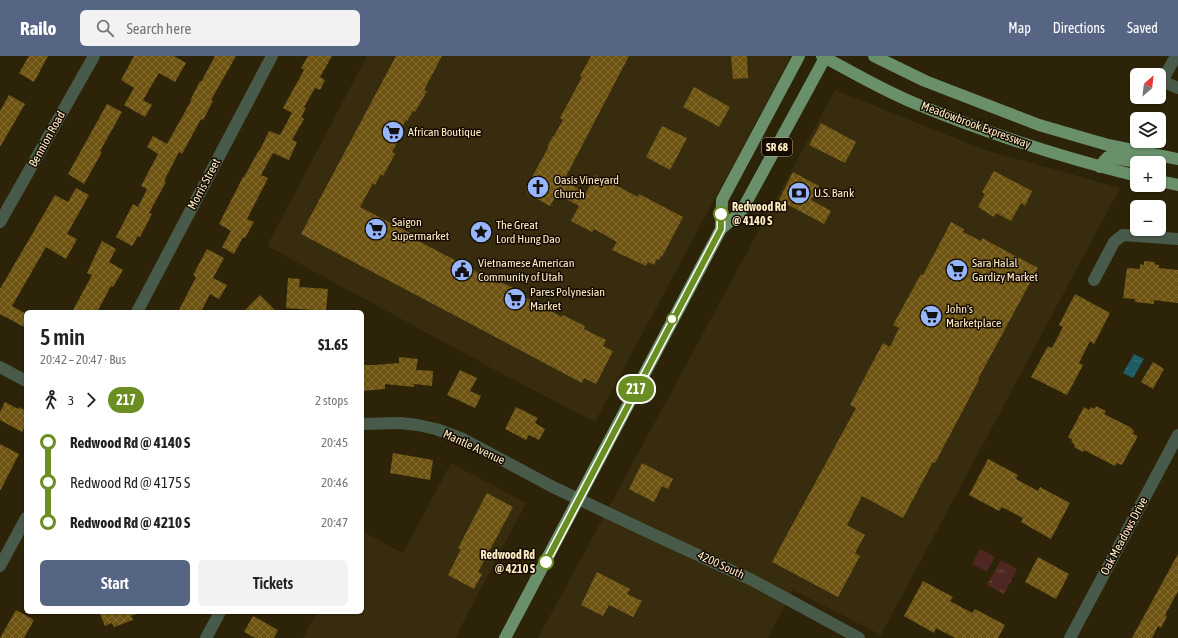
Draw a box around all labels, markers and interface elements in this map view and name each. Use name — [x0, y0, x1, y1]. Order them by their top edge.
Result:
search box — [80, 10, 360, 46]
text: Railo — [20, 17, 56, 39]
icon: search — [94, 17, 116, 39]
text: Search here — [126, 20, 191, 37]
text: Map — [1008, 20, 1031, 36]
text: Directions — [1053, 20, 1105, 36]
text: Saved — [1127, 20, 1158, 36]
north arrow — [1130, 68, 1166, 104]
map controls — [1130, 68, 1166, 236]
street label: Meadowbrook Expressway — [919, 99, 1033, 151]
street label: Bennion Road — [26, 109, 68, 169]
button: layers — [1130, 112, 1166, 148]
supermarket icon: African Boutique — [380, 119, 406, 145]
place label: African Boutique — [408, 125, 481, 139]
road number: SR 68 — [762, 138, 792, 156]
street label: Morris Street — [185, 156, 224, 212]
button: + — [1130, 156, 1166, 192]
place label: Oasis Vineyard Church — [554, 173, 619, 201]
church icon: Oasis Vineyard Church — [525, 174, 551, 200]
bank icon: U.S. Bank — [786, 180, 812, 206]
place label: U.S. Bank — [814, 186, 855, 200]
place label: Redwood Rd @ 4140 S — [732, 200, 787, 228]
button: − — [1130, 200, 1166, 236]
marker: Redwood Rd @ 4140 S — [713, 206, 729, 222]
place label: Saigon Supermarket — [392, 215, 450, 243]
supermarket icon: Saigon Supermarket — [363, 216, 389, 242]
place label: The Great Lord Hung Dao — [496, 218, 561, 246]
place icon: The Great Lord Hung Dao — [468, 219, 494, 245]
place label: Vietnamese American Community of Utah — [478, 256, 574, 284]
place label: Sara Halal Gardizy Market — [972, 256, 1038, 284]
public building icon: Vietnamese American Community of Utah — [449, 257, 475, 283]
supermarket icon: Sara Halal Gardizy Market — [944, 257, 970, 283]
place label: Pares Polynesian Market — [530, 285, 605, 313]
supermarket icon: Pares Polynesian Market — [502, 286, 528, 312]
place label: John's Marketplace — [946, 302, 1001, 330]
supermarket icon: John's Marketplace — [918, 303, 944, 329]
unlabelled marker — [666, 313, 678, 325]
text: 5 min — [40, 324, 85, 350]
text: $1.65 — [318, 336, 348, 353]
text: 20:42 – 20:47 · Bus — [40, 352, 126, 367]
line badge: 217 — [613, 376, 659, 402]
text: 217 — [626, 381, 646, 397]
icon: walk — [40, 389, 62, 411]
icon: forward — [80, 389, 102, 411]
text: 217 — [116, 392, 136, 408]
text: 3 — [68, 393, 74, 408]
text: 2 stops — [315, 393, 348, 408]
street label: Mantle Avenue — [441, 427, 507, 467]
text: Redwood Rd @ 4140 S — [70, 434, 190, 451]
text: 20:45 — [321, 435, 348, 450]
text: Redwood Rd @ 4175 S — [70, 474, 190, 491]
text: 20:46 — [321, 475, 348, 490]
street label: Oak Meadows Drive — [1098, 495, 1150, 577]
text: Redwood Rd @ 4210 S — [70, 514, 190, 531]
text: 20:47 — [321, 515, 348, 530]
place label: Redwood Rd @ 4210 S — [481, 548, 535, 576]
street label: 4200 South — [695, 548, 747, 582]
marker: Redwood Rd @ 4210 S — [538, 554, 554, 570]
button: Start — [40, 560, 190, 606]
button: Tickets — [198, 560, 348, 606]

